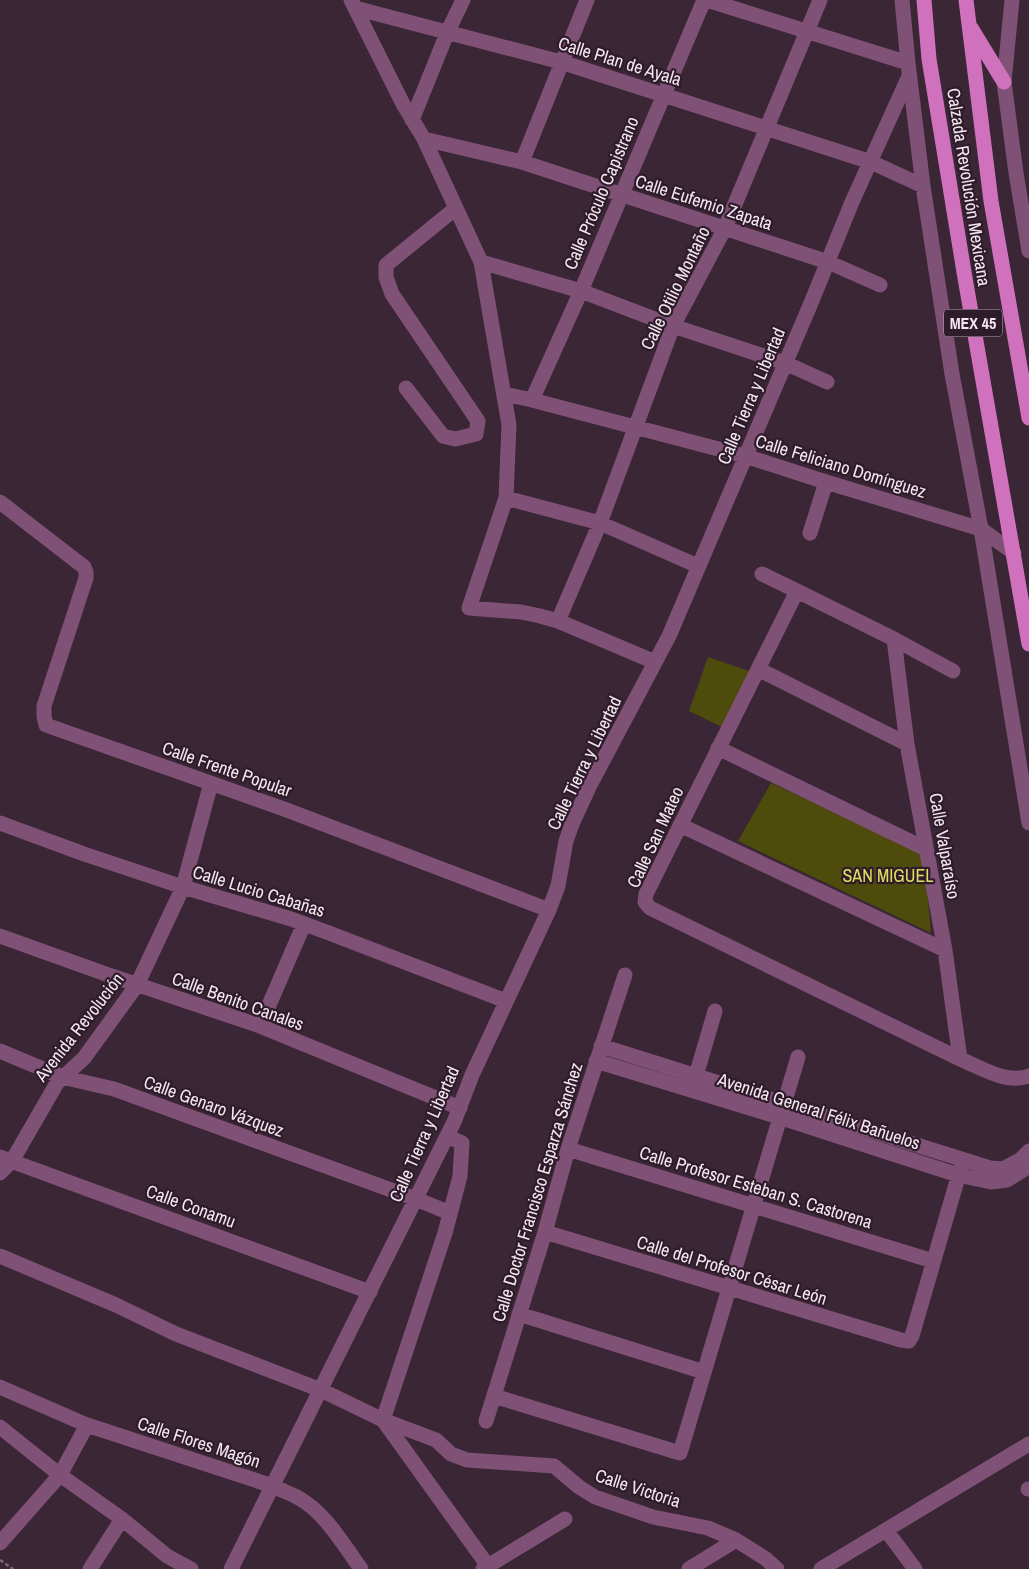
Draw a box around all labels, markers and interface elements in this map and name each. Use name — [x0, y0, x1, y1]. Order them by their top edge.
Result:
street label: Calle Plan de Ayala — [555, 30, 685, 92]
street label: Calzada Revolución Mexicana — [941, 86, 997, 288]
street label: Calle Próculo Capistrano — [557, 113, 645, 273]
street label: Calle Eufemio Zapata — [632, 168, 776, 236]
street label: Calle Otilio Montaño — [634, 222, 716, 354]
road number: MEX 45 — [944, 309, 1002, 336]
street label: Calle Tierra y Libertad — [711, 324, 791, 468]
street label: Calle Feliciano Domínguez — [753, 428, 929, 504]
street label: Calle Tierra y Libertad — [541, 692, 627, 834]
street label: Calle Frente Popular — [159, 735, 295, 803]
street label: Calle San Mateo — [621, 782, 689, 892]
street label: Calle Valparaíso — [923, 791, 967, 901]
street label: Calle Lucio Cabañas — [190, 859, 328, 923]
park label: SAN MIGUEL — [842, 863, 934, 888]
street label: Calle Benito Canales — [169, 966, 307, 1036]
street label: Avenida Revolución — [28, 967, 129, 1087]
street label: Calle Doctor Francisco Esparza Sánchez — [486, 1059, 588, 1325]
street label: Calle Tierra y Libertad — [383, 1062, 465, 1206]
street label: Avenida General Félix Bañuelos — [714, 1066, 923, 1156]
street label: Calle Genaro Vázquez — [140, 1069, 288, 1143]
street label: Calle Profesor Esteban S. Castorena — [637, 1140, 875, 1234]
street label: Calle Conamu — [143, 1178, 239, 1234]
street label: Calle del Profesor César León — [634, 1229, 830, 1311]
street label: Calle Flores Magón — [134, 1410, 264, 1474]
street label: Calle Victoria — [592, 1462, 684, 1514]

